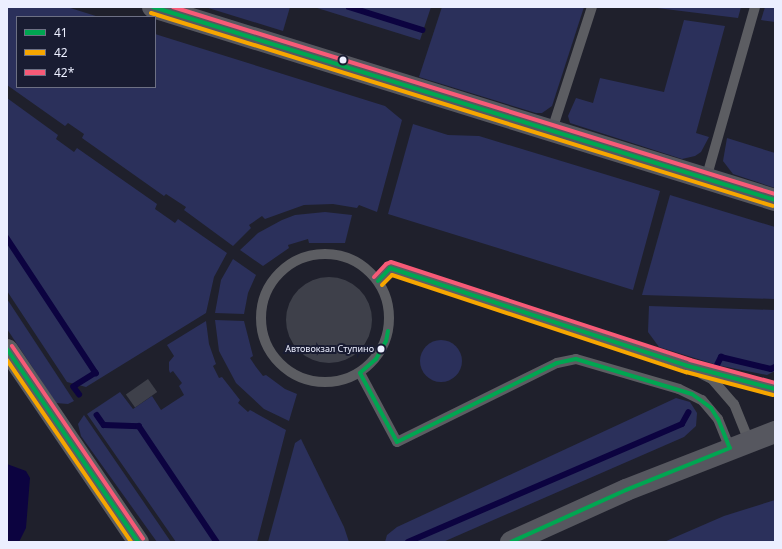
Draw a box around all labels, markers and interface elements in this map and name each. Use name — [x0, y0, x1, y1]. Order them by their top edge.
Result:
legend — [16, 16, 156, 88]
text: 41 — [54, 24, 68, 41]
text: 42 — [54, 44, 68, 61]
unlabelled marker — [338, 55, 348, 65]
text: 42* — [54, 64, 74, 81]
place label: Автовокзал Ступино — [285, 344, 374, 354]
marker: Автовокзал Ступино — [376, 344, 386, 354]

